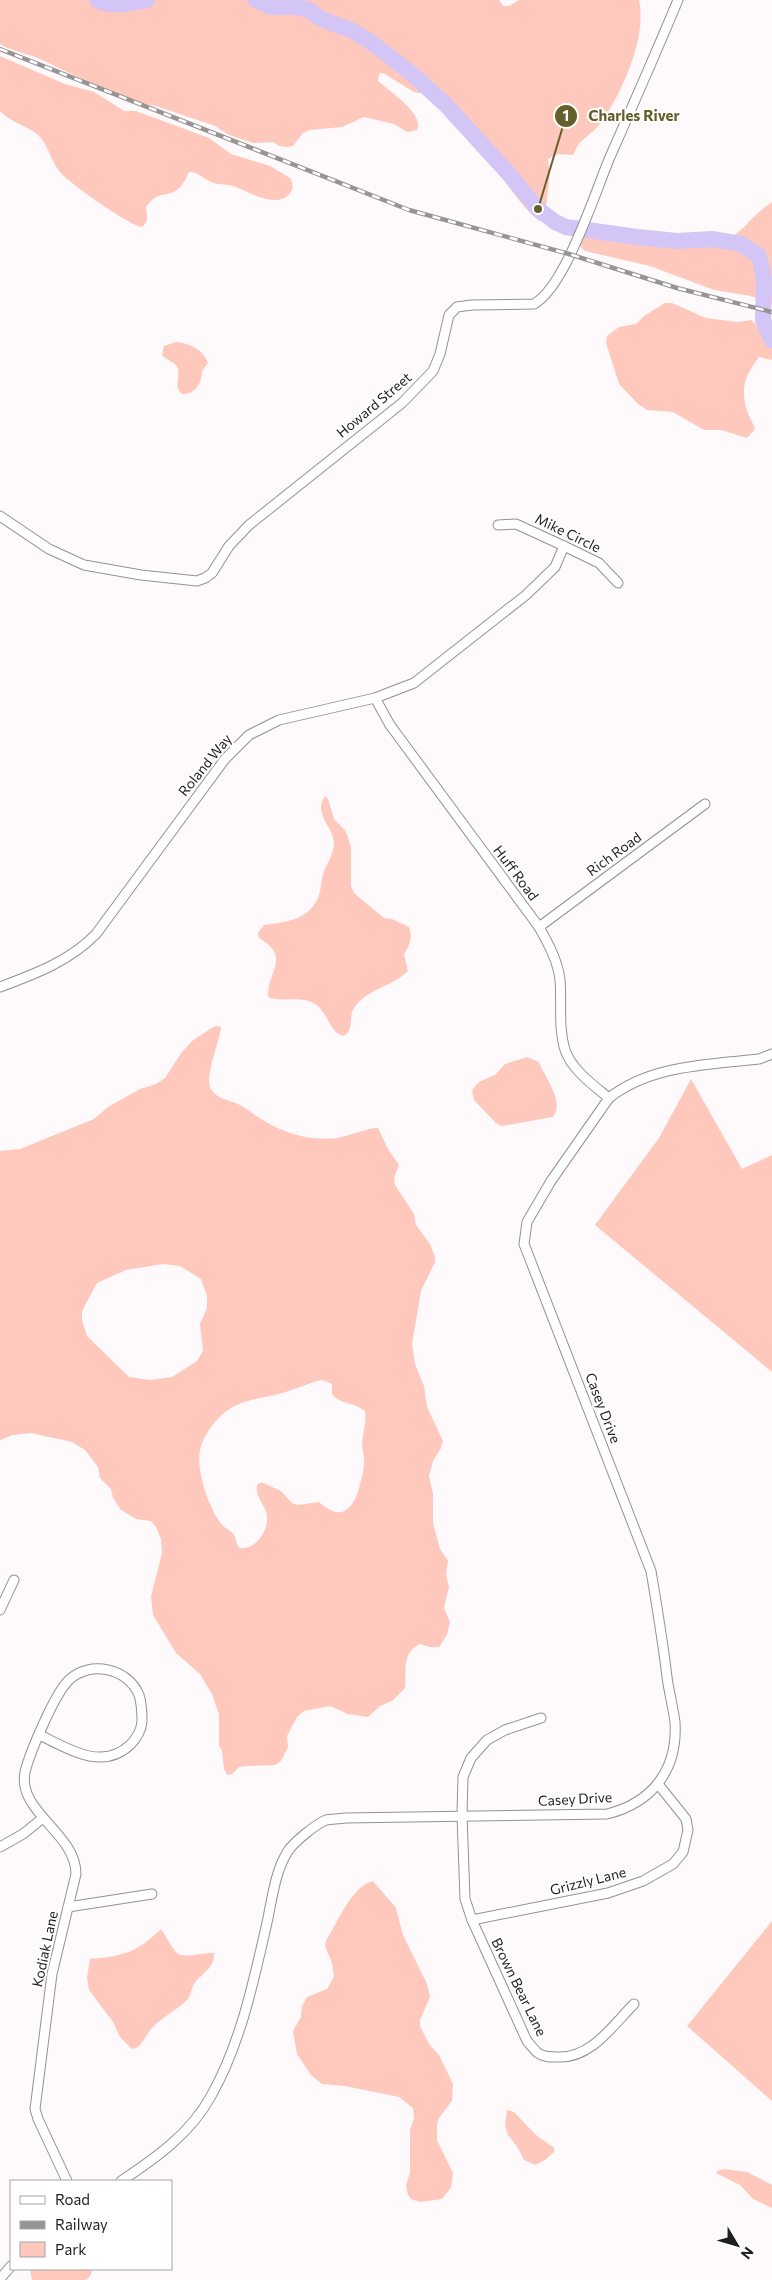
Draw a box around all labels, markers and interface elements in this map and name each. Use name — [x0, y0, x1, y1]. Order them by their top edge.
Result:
callout: Charles River — [553, 101, 689, 131]
text: 1 — [563, 106, 569, 124]
text: Charles River — [588, 106, 680, 124]
street label: Howard Street — [333, 368, 415, 441]
street label: Mike Circle — [533, 509, 604, 556]
street label: Roland Way — [174, 730, 235, 799]
street label: Rich Road — [583, 828, 644, 879]
street label: Huff Road — [490, 842, 543, 904]
street label: Casey Drive — [582, 1370, 625, 1446]
street label: Casey Drive — [537, 1788, 612, 1809]
street label: Grizzly Lane — [548, 1863, 628, 1898]
street label: Kodiak Lane — [28, 1909, 61, 1988]
street label: Brown Bear Lane — [488, 1935, 551, 2039]
legend — [10, 2180, 172, 2270]
text: Road — [55, 2190, 90, 2208]
text: Railway — [55, 2215, 108, 2233]
north arrow — [712, 2220, 762, 2270]
text: Park — [55, 2240, 86, 2258]
text: N — [738, 2244, 758, 2263]

